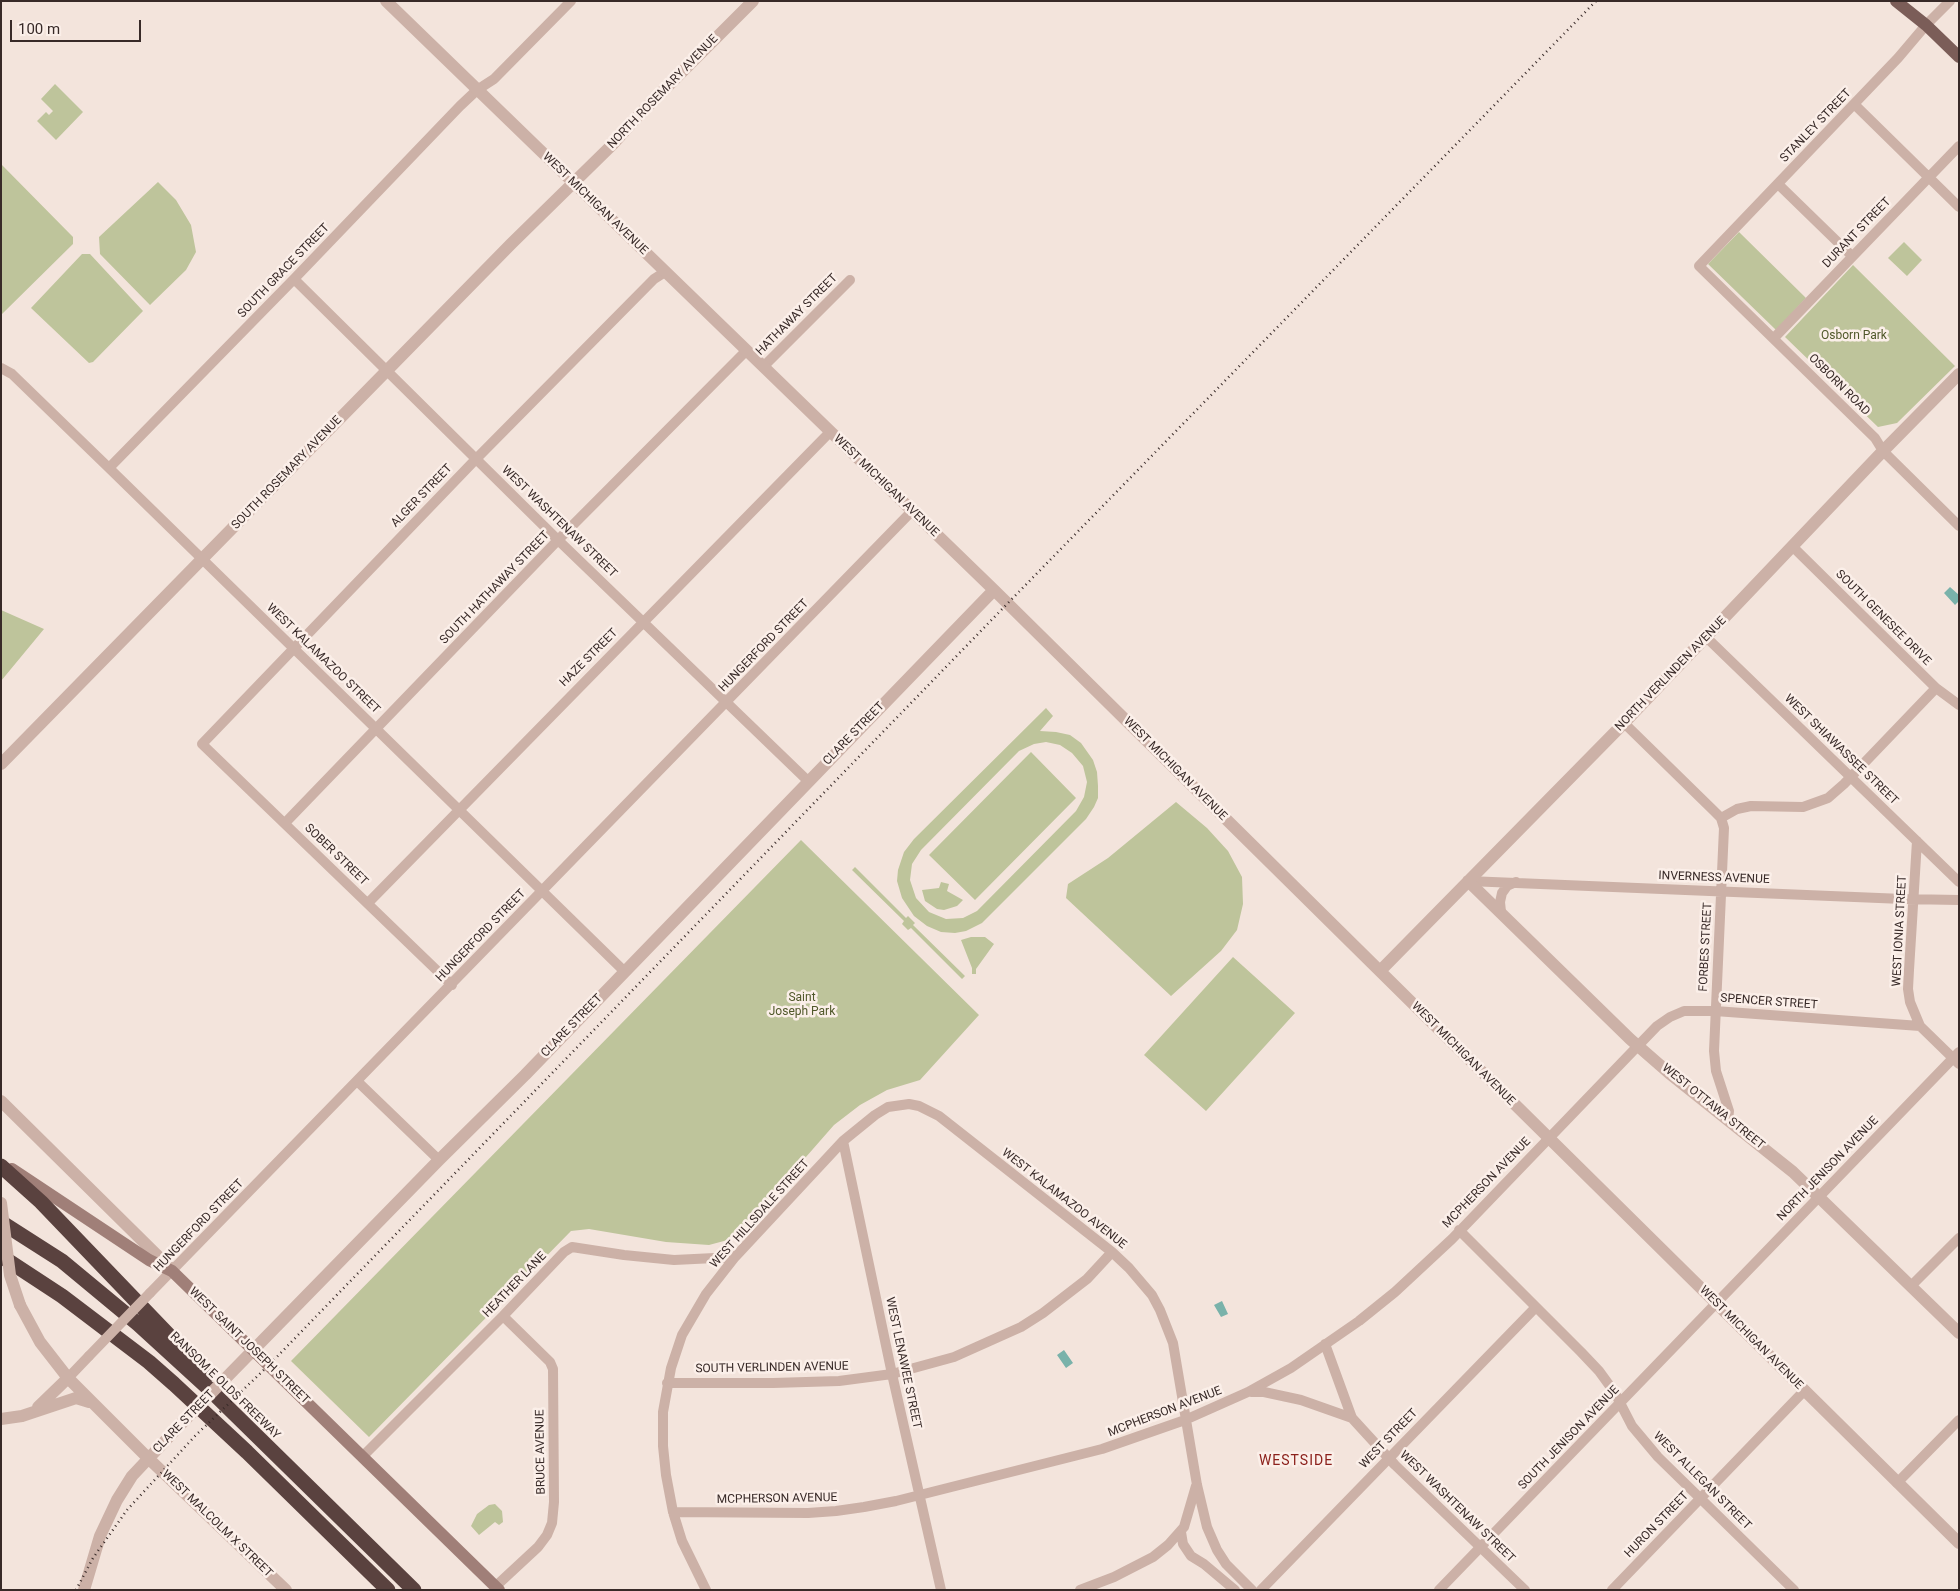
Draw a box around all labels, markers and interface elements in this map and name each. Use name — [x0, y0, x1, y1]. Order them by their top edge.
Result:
scale bar — [12, 10, 144, 42]
text: 100 m — [18, 20, 60, 38]
street label: NORTH ROSEMARY AVENUE — [605, 32, 721, 152]
street label: STANLEY STREET — [1777, 86, 1855, 166]
street label: WEST MICHIGAN AVENUE — [539, 150, 651, 258]
street label: DURANT STREET — [1820, 195, 1894, 271]
street label: SOUTH GRACE STREET — [235, 221, 333, 321]
street label: HATHAWAY STREET — [753, 271, 841, 359]
park label: Osborn Park — [1821, 329, 1887, 343]
street label: OSBORN ROAD — [1805, 351, 1873, 419]
street label: SOUTH ROSEMARY AVENUE — [229, 413, 345, 533]
street label: WEST MICHIGAN AVENUE — [830, 432, 942, 540]
street label: ALGER STREET — [388, 462, 456, 530]
street label: WEST WASHTENAW STREET — [498, 463, 620, 581]
street label: SOUTH HATHAWAY STREET — [437, 529, 553, 647]
street label: SOUTH GENESEE DRIVE — [1832, 567, 1934, 669]
street label: HUNGERFORD STREET — [716, 597, 812, 695]
street label: WEST KALAMAZOO STREET — [263, 601, 383, 717]
street label: NORTH VERLINDEN AVENUE — [1612, 614, 1730, 734]
street label: HAZE STREET — [557, 626, 621, 690]
street label: WEST SHIAWASSEE STREET — [1781, 692, 1901, 808]
street label: CLARE STREET — [820, 700, 888, 768]
street label: WEST MICHIGAN AVENUE — [1120, 714, 1230, 824]
street label: SOBER STREET — [301, 821, 371, 889]
street label: INVERNESS AVENUE — [1658, 869, 1770, 887]
street label: WEST IONIA STREET — [1890, 875, 1910, 987]
street label: HUNGERFORD STREET — [433, 887, 529, 985]
street label: FORBES STREET — [1696, 902, 1716, 992]
park label: Saint Joseph Park — [769, 991, 835, 1019]
street label: SPENCER STREET — [1720, 991, 1818, 1013]
street label: CLARE STREET — [538, 992, 606, 1060]
street label: WEST MICHIGAN AVENUE — [1408, 999, 1518, 1109]
street label: WEST OTTAWA STREET — [1659, 1061, 1767, 1153]
street label: NORTH JENISON AVENUE — [1774, 1114, 1882, 1224]
street label: MCPHERSON AVENUE — [1440, 1135, 1534, 1231]
street label: WEST KALAMAZOO AVENUE — [999, 1146, 1129, 1252]
street label: WEST HILLSDALE STREET — [707, 1157, 813, 1271]
street label: HUNGERFORD STREET — [151, 1177, 247, 1275]
street label: HEATHER LANE — [480, 1249, 550, 1321]
street label: WEST MICHIGAN AVENUE — [1696, 1283, 1806, 1393]
street label: WEST SAINT JOSEPH STREET — [186, 1285, 312, 1407]
street label: WEST LENAWEE STREET — [882, 1296, 924, 1430]
street label: RANSOM E OLDS FREEWAY — [167, 1330, 283, 1442]
street label: SOUTH VERLINDEN AVENUE — [695, 1359, 849, 1377]
street label: SOUTH JENISON AVENUE — [1516, 1383, 1622, 1493]
street label: MCPHERSON AVENUE — [1106, 1384, 1224, 1440]
street label: CLARE STREET — [150, 1388, 218, 1456]
street label: WEST STREET — [1357, 1406, 1421, 1472]
street label: BRUCE AVENUE — [533, 1409, 549, 1495]
street label: WEST ALLEGAN STREET — [1650, 1429, 1754, 1533]
street label: WEST WASHTENAW STREET — [1396, 1448, 1518, 1566]
district label: WESTSIDE — [1258, 1453, 1334, 1469]
street label: WEST MALCOLM X STREET — [159, 1467, 275, 1581]
street label: HURON STREET — [1622, 1489, 1692, 1561]
street label: MCPHERSON AVENUE — [717, 1491, 837, 1507]

